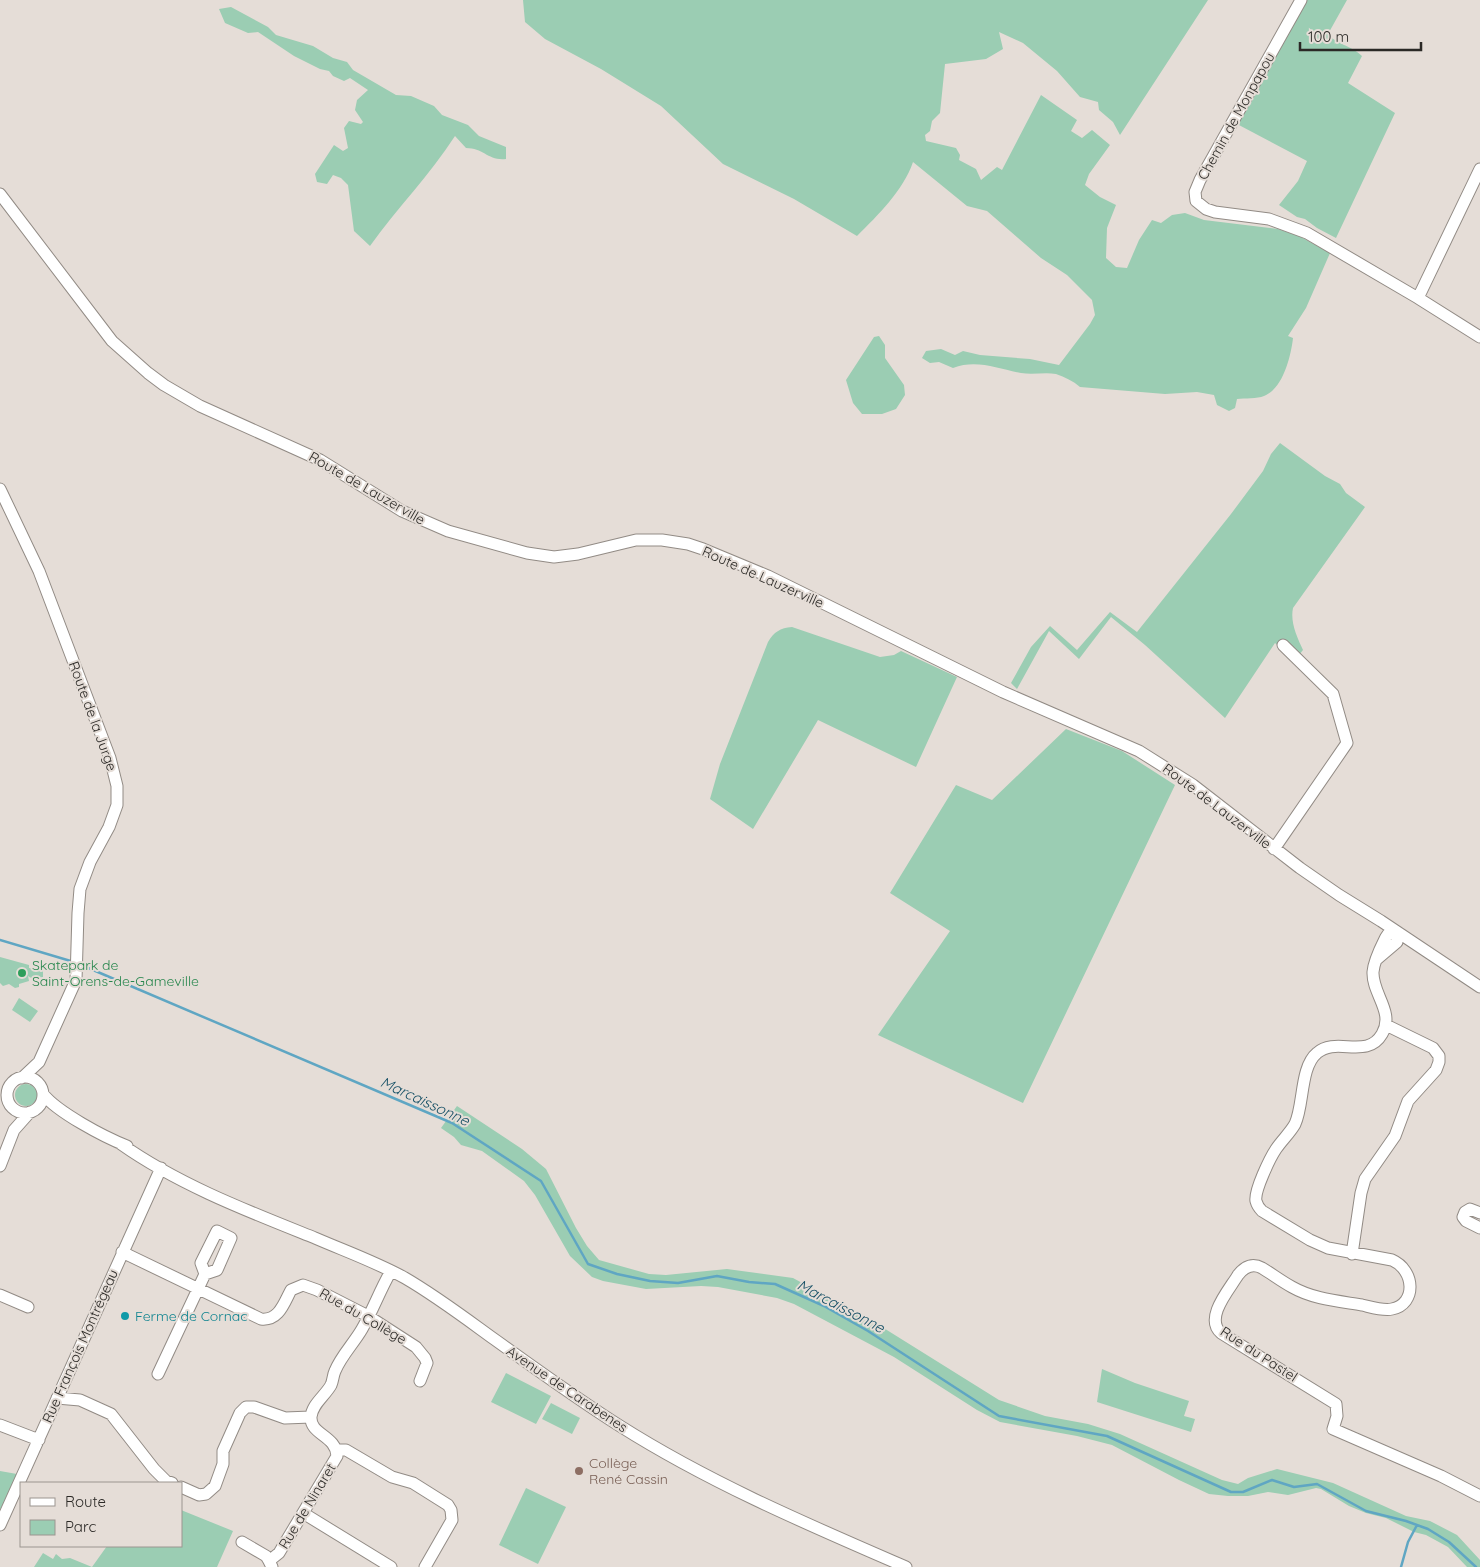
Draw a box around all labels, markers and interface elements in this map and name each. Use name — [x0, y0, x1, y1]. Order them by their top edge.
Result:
scale bar — [1300, 20, 1421, 52]
text: 100 m — [1308, 27, 1349, 46]
street label: Chemin de Monpapou — [1193, 49, 1279, 183]
street label: Route de Lauzerville — [306, 447, 428, 529]
street label: Route de Lauzerville — [699, 542, 827, 612]
street label: Route de la Jurge — [65, 659, 121, 773]
street label: Route de Lauzerville — [1159, 759, 1275, 853]
place label: Skatepark de Saint-Orens-de-Gameville — [32, 956, 199, 990]
marker: Skatepark de Saint-Orens-de-Gameville — [16, 967, 28, 979]
water label: Marcaissonne — [377, 1072, 473, 1130]
street label: Rue François Montrégeau — [38, 1266, 122, 1426]
water label: Marcaissonne — [794, 1275, 888, 1337]
street label: Rue du Collège — [316, 1284, 410, 1348]
place label: Ferme de Cornac — [135, 1307, 248, 1325]
marker: Ferme de Cornac — [119, 1310, 131, 1322]
street label: Rue du Pastel — [1217, 1322, 1301, 1386]
street label: Avenue de Carabenes — [503, 1342, 631, 1436]
place label: Collège René Cassin — [589, 1454, 668, 1488]
street label: Rue de Ninaret — [274, 1460, 340, 1552]
marker: Collège René Cassin — [573, 1465, 585, 1477]
legend — [20, 1482, 182, 1547]
text: Route — [65, 1492, 106, 1511]
text: Parc — [65, 1517, 96, 1536]

